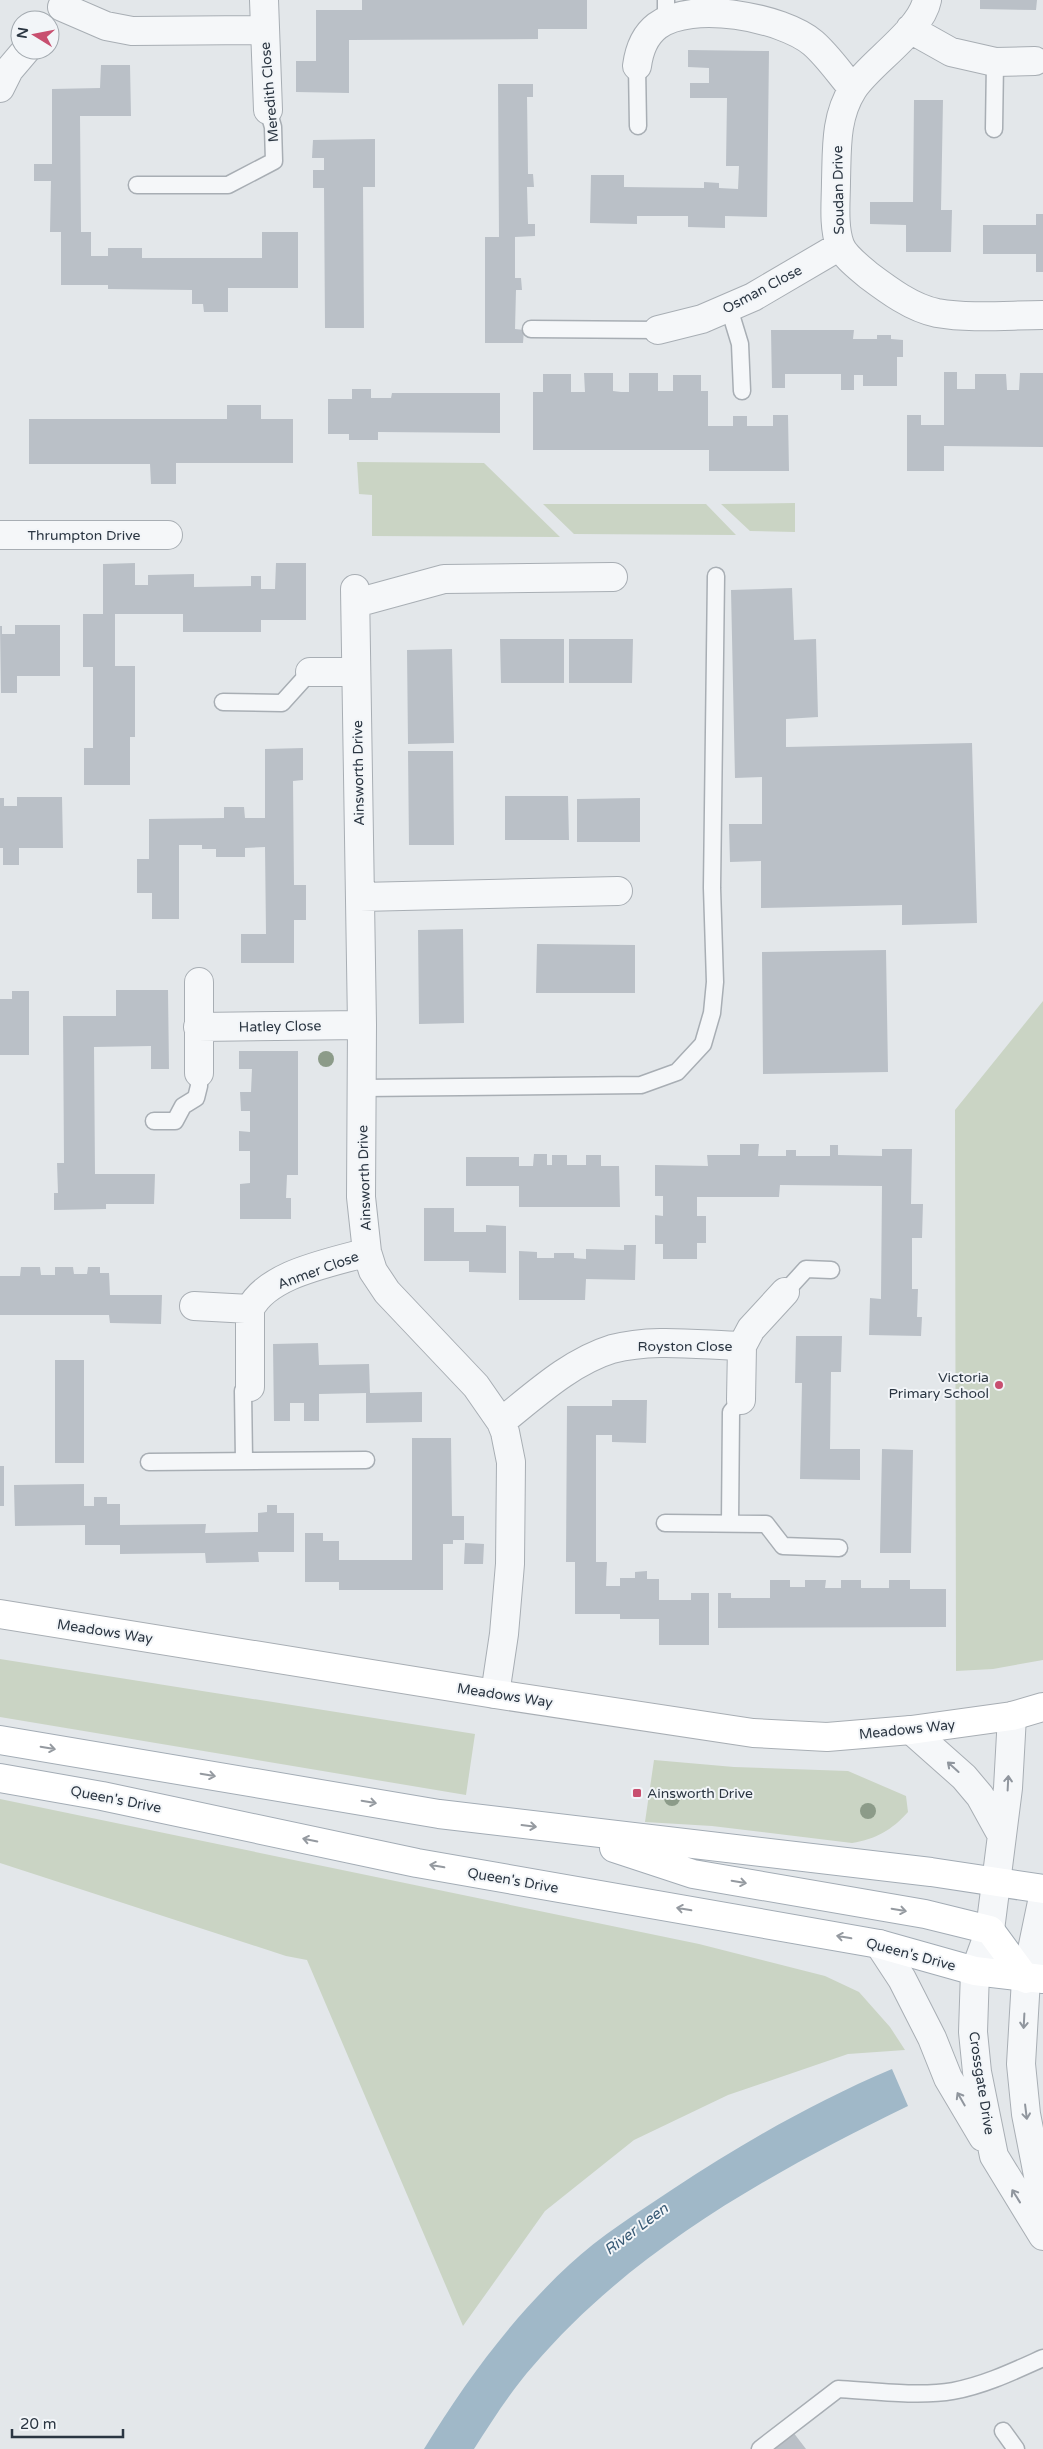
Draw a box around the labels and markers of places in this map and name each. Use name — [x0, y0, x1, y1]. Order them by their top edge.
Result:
place label: Victoria Primary School — [888, 1369, 989, 1402]
marker: Victoria Primary School — [993, 1379, 1005, 1391]
place label: Ainsworth Drive — [647, 1785, 753, 1802]
marker: Ainsworth Drive — [631, 1787, 643, 1799]

